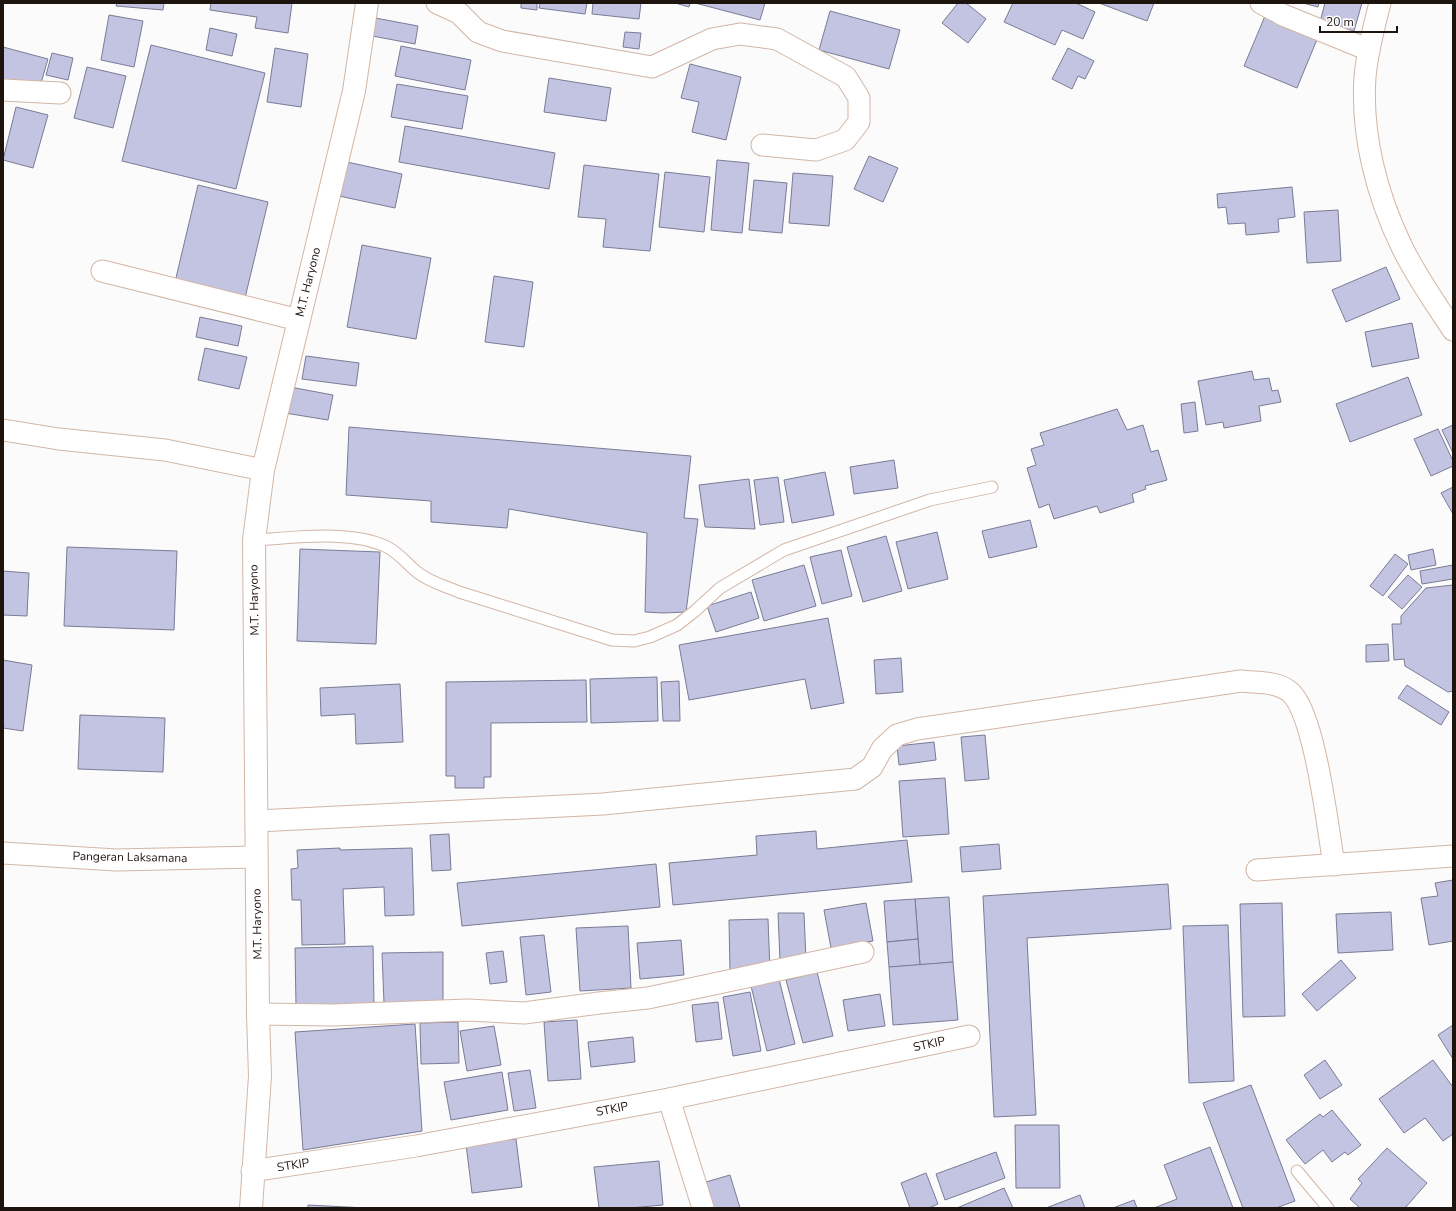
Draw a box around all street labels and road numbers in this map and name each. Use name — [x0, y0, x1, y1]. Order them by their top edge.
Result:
street label: M.T. Haryono — [292, 245, 324, 318]
street label: M.T. Haryono — [245, 564, 263, 636]
street label: Pangeran Laksamana — [72, 848, 188, 866]
street label: M.T. Haryono — [248, 888, 266, 960]
street label: STKIP — [911, 1033, 947, 1055]
street label: STKIP — [594, 1098, 630, 1120]
street label: STKIP — [276, 1154, 311, 1175]

